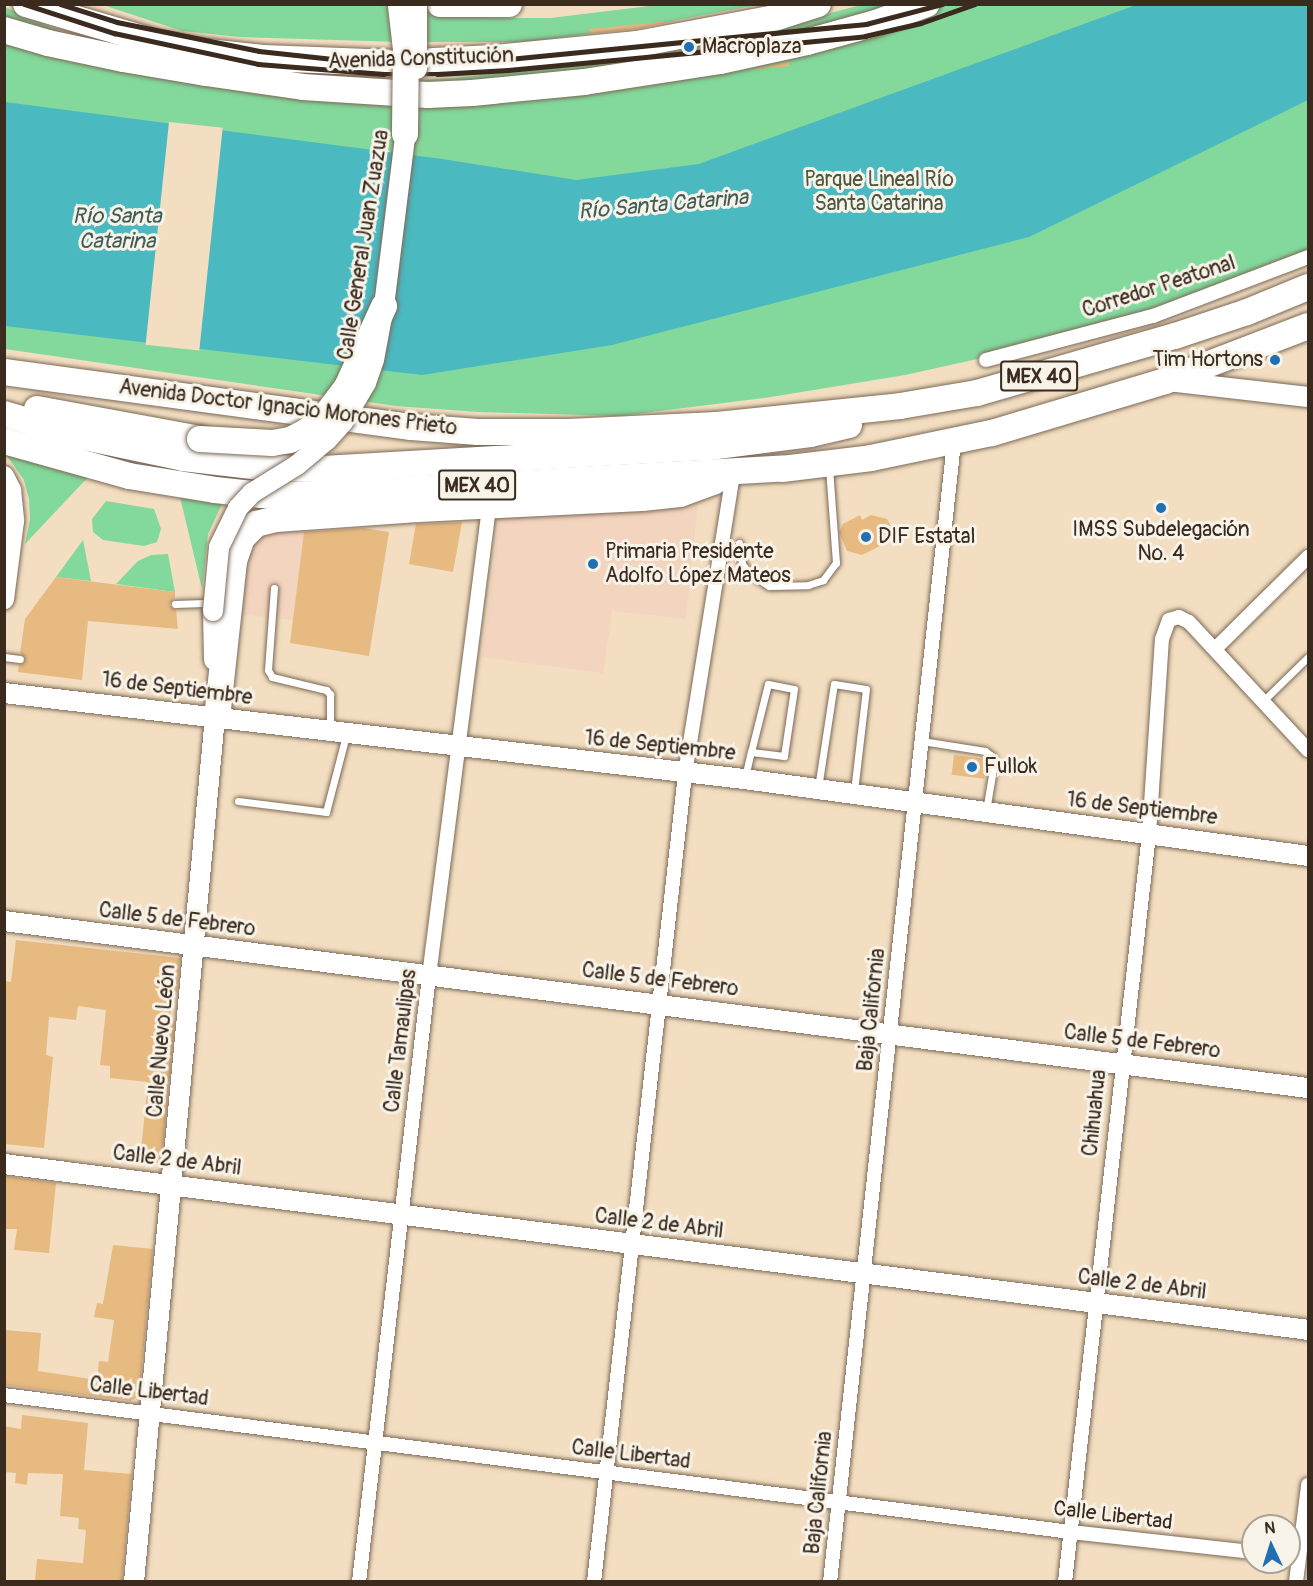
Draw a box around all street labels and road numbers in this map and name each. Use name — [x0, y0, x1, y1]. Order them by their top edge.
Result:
street label: Avenida Constitución — [328, 43, 514, 75]
street label: Calle General Juan Zuazua — [333, 128, 395, 362]
street label: Corredor Peatonal — [1079, 250, 1239, 324]
road number: MEX 40 — [1000, 359, 1078, 393]
street label: Avenida Doctor Ignacio Morones Prieto — [117, 375, 459, 441]
road number: MEX 40 — [438, 468, 516, 502]
street label: 16 de Septiembre — [100, 667, 254, 711]
street label: 16 de Septiembre — [583, 726, 737, 766]
street label: 16 de Septiembre — [1065, 787, 1219, 831]
street label: Calle 5 de Febrero — [97, 898, 257, 942]
street label: Baja California — [853, 947, 891, 1073]
street label: Calle 5 de Febrero — [580, 958, 740, 1002]
street label: Calle Nuevo León — [143, 963, 181, 1119]
street label: Calle Tamaulipas — [380, 968, 422, 1114]
street label: Calle 5 de Febrero — [1062, 1020, 1222, 1064]
street label: Chihuahua — [1078, 1068, 1112, 1158]
street label: Calle 2 de Abril — [111, 1141, 243, 1181]
street label: Calle 2 de Abril — [593, 1204, 725, 1244]
street label: Calle 2 de Abril — [1076, 1265, 1208, 1305]
street label: Calle Libertad — [88, 1372, 210, 1412]
street label: Baja California — [800, 1430, 838, 1556]
street label: Calle Libertad — [570, 1435, 692, 1475]
street label: Calle Libertad — [1052, 1496, 1174, 1536]

